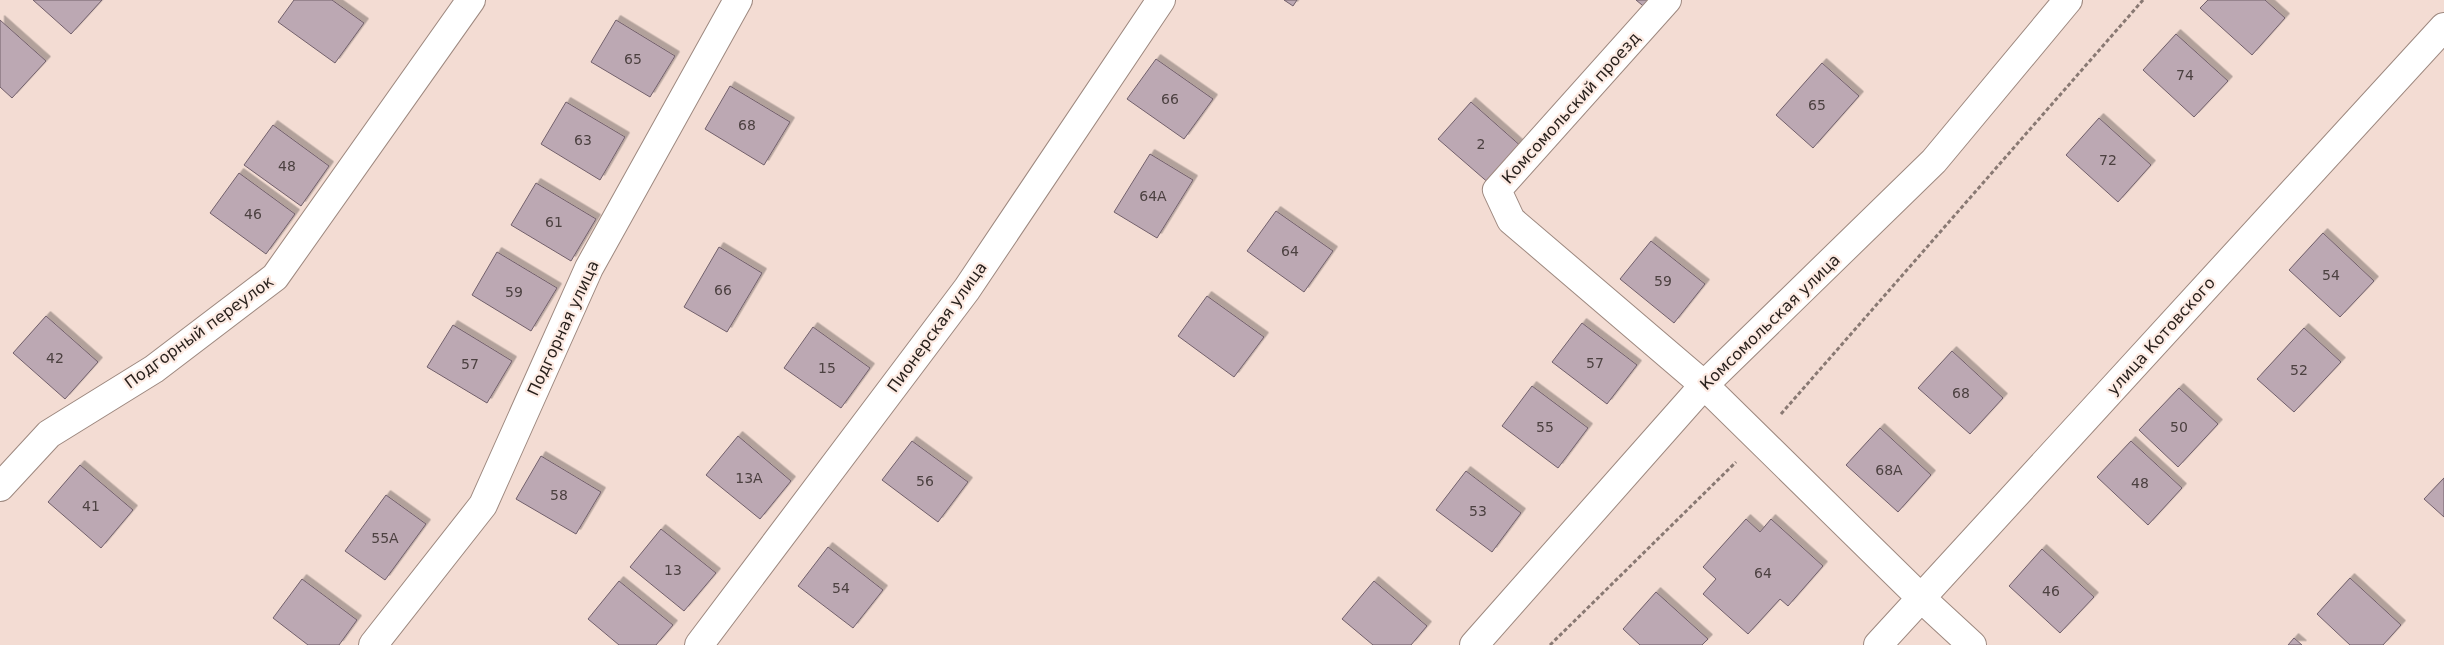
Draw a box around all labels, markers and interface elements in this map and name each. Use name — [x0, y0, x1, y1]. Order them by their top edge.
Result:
street label: Комсомольский проезд — [1498, 28, 1644, 188]
house number: 65 — [624, 51, 642, 67]
house number: 74 — [2176, 67, 2194, 83]
house number: 66 — [1161, 91, 1179, 107]
house number: 65 — [1808, 97, 1826, 113]
house number: 68 — [738, 117, 756, 133]
house number: 63 — [574, 132, 592, 148]
house number: 2 — [1477, 136, 1485, 152]
house number: 72 — [2099, 152, 2117, 168]
house number: 48 — [278, 158, 296, 174]
house number: 64А — [1139, 188, 1167, 204]
house number: 46 — [244, 206, 262, 222]
house number: 61 — [545, 214, 563, 230]
house number: 64 — [1281, 243, 1299, 259]
street label: Комсомольская улица — [1696, 250, 1844, 394]
street label: Подгорная улица — [523, 257, 603, 399]
street label: Пионерская улица — [883, 258, 991, 396]
house number: 54 — [2322, 267, 2340, 283]
street label: Подгорный переулок — [121, 271, 277, 392]
house number: 59 — [1654, 273, 1672, 289]
street label: улица Котовского — [2103, 273, 2219, 399]
house number: 66 — [714, 282, 732, 298]
house number: 59 — [505, 284, 523, 300]
house number: 42 — [46, 350, 64, 366]
house number: 57 — [1586, 355, 1604, 371]
house number: 57 — [461, 356, 479, 372]
house number: 15 — [818, 360, 836, 376]
house number: 52 — [2290, 362, 2308, 378]
house number: 68 — [1952, 385, 1970, 401]
house number: 55 — [1536, 419, 1554, 435]
house number: 50 — [2170, 419, 2188, 435]
house number: 68А — [1875, 462, 1903, 478]
house number: 13А — [735, 470, 763, 486]
house number: 56 — [916, 473, 934, 489]
house number: 48 — [2131, 475, 2149, 491]
house number: 58 — [550, 487, 568, 503]
house number: 41 — [82, 498, 100, 514]
house number: 53 — [1469, 503, 1487, 519]
house number: 55А — [371, 530, 399, 546]
house number: 13 — [664, 562, 682, 578]
house number: 64 — [1754, 565, 1772, 581]
house number: 54 — [832, 580, 850, 596]
house number: 46 — [2042, 583, 2060, 599]

